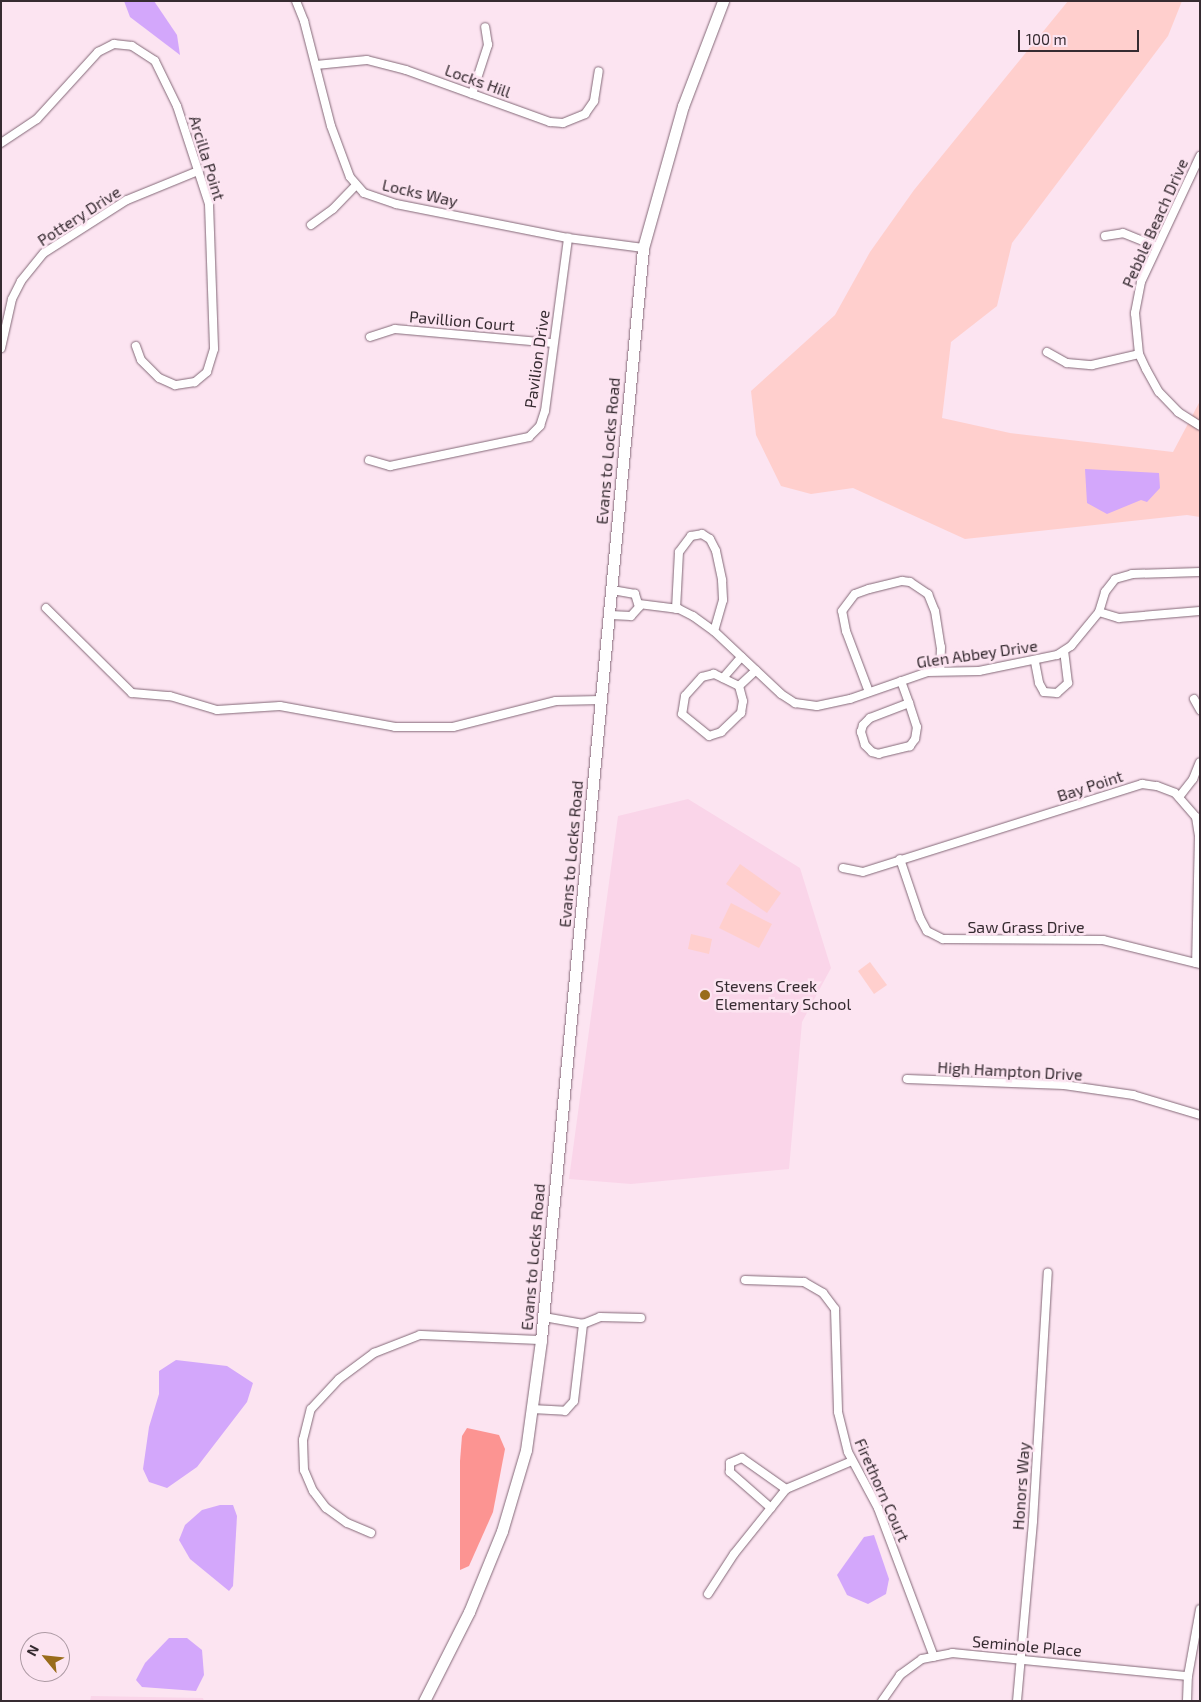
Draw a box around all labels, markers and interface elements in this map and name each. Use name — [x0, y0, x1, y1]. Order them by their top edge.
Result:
scale bar — [1021, 20, 1142, 52]
text: 100 m — [1026, 30, 1067, 48]
street label: Locks Hill — [442, 60, 514, 102]
street label: Arcilla Point — [185, 113, 229, 203]
street label: Pebble Beach Drive — [1118, 156, 1192, 290]
street label: Locks Way — [380, 175, 460, 211]
street label: Pottery Drive — [34, 182, 124, 250]
street label: Pavillion Court — [408, 307, 516, 335]
street label: Pavilion Drive — [521, 309, 553, 409]
street label: Evans to Locks Road — [592, 377, 624, 525]
street label: Glen Abbey Drive — [915, 636, 1039, 672]
street label: Bay Point — [1054, 766, 1126, 806]
street label: Evans to Locks Road — [555, 780, 587, 928]
street label: Saw Grass Drive — [967, 917, 1085, 937]
place label: Stevens Creek Elementary School — [715, 976, 852, 1014]
marker: Stevens Creek Elementary School — [699, 989, 711, 1001]
street label: High Hampton Drive — [937, 1058, 1083, 1084]
street label: Evans to Locks Road — [517, 1183, 549, 1331]
street label: Firethorn Court — [851, 1435, 913, 1545]
street label: Honors Way — [1008, 1441, 1034, 1531]
north arrow — [20, 1632, 70, 1682]
street label: Seminole Place — [971, 1632, 1083, 1660]
text: N — [22, 1642, 42, 1659]

